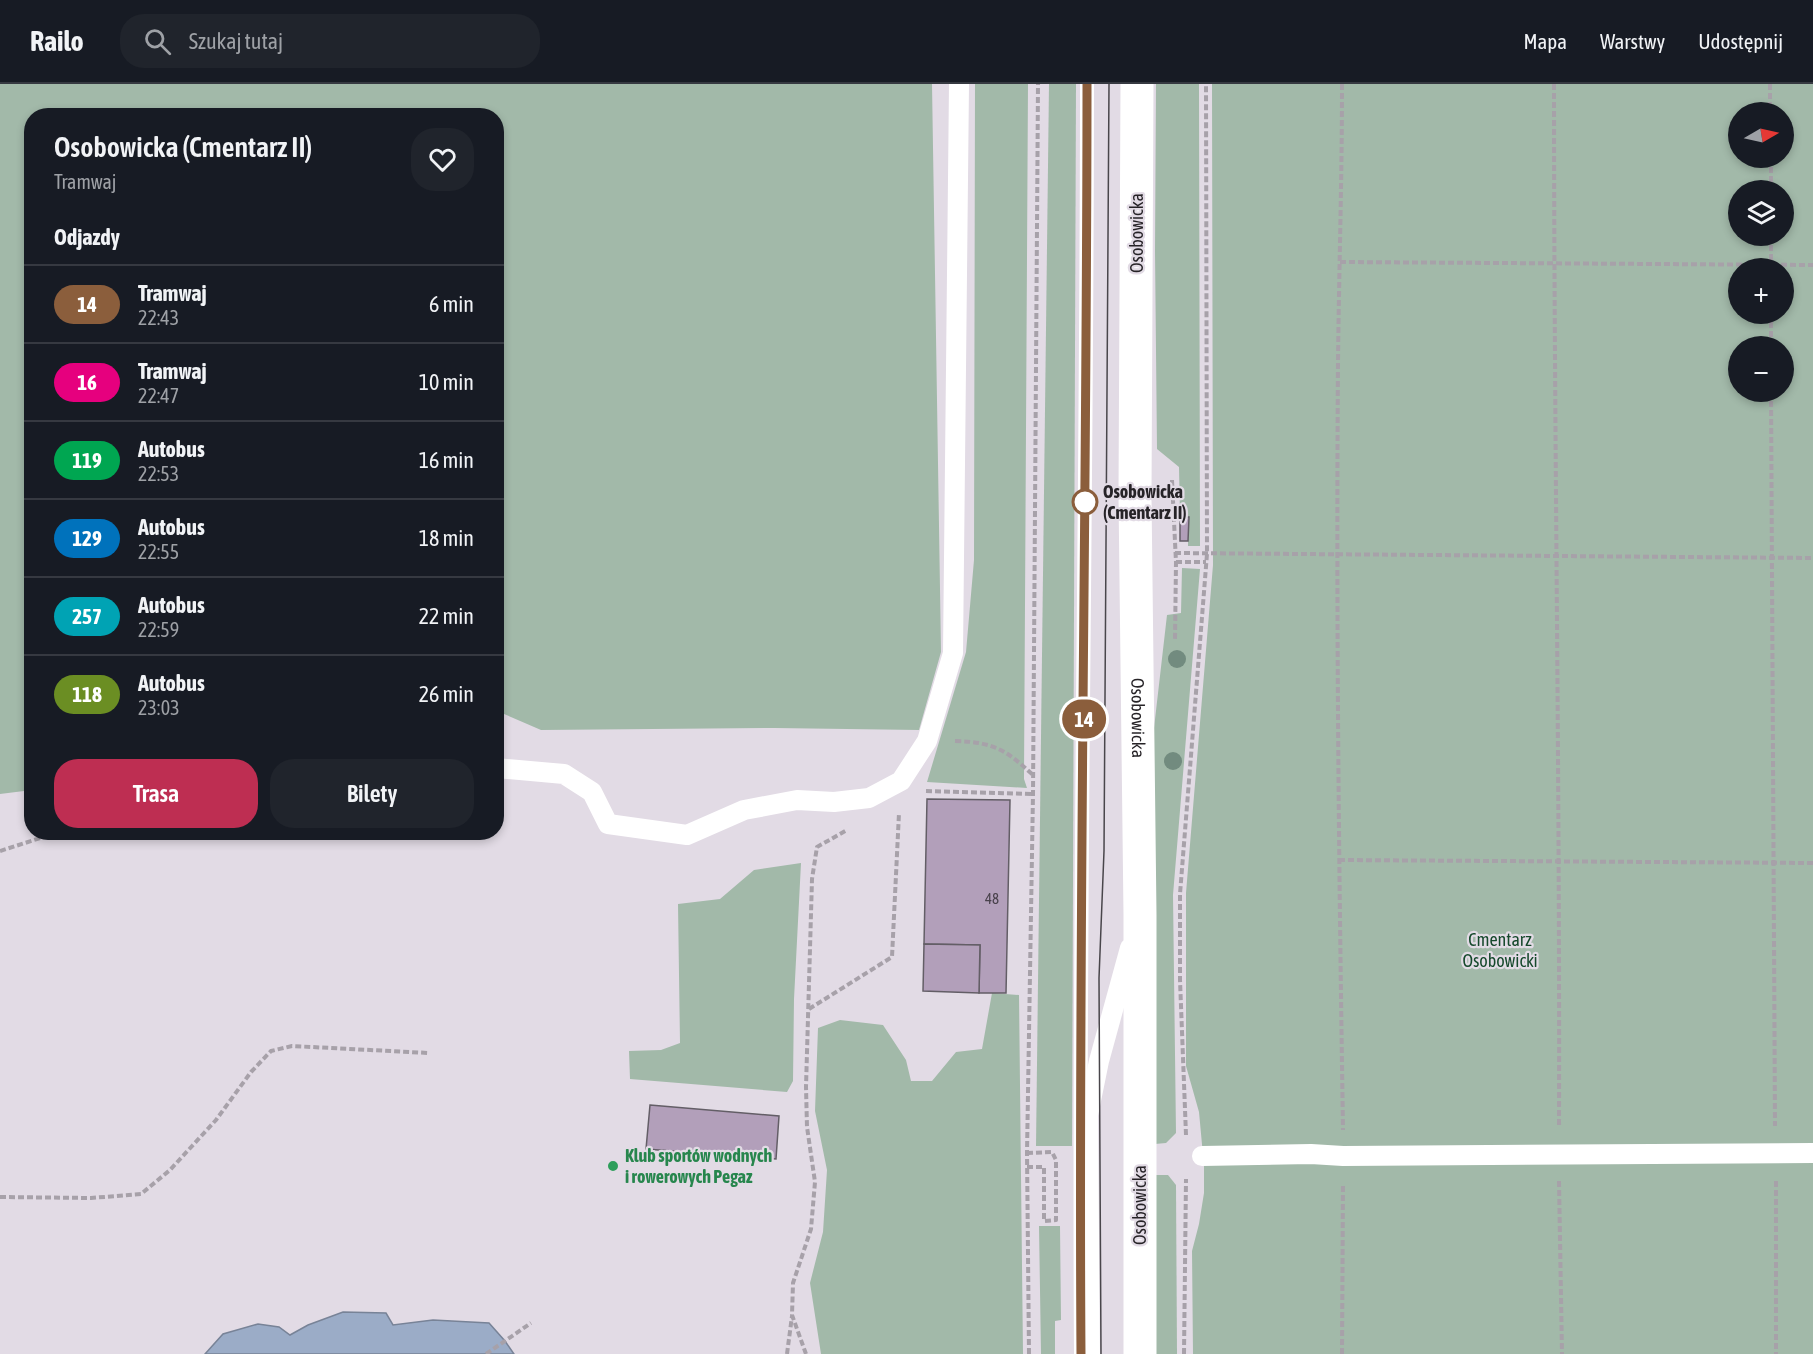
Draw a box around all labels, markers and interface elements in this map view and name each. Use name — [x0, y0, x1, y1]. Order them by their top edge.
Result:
search box — [120, 14, 540, 68]
text: Railo — [30, 25, 84, 57]
icon: search — [141, 25, 174, 58]
text: Szukaj tutaj — [189, 28, 283, 54]
text: Mapa — [1523, 29, 1567, 53]
text: Warstwy — [1600, 29, 1665, 53]
text: Udostępnij — [1698, 29, 1783, 53]
north arrow — [1728, 102, 1794, 168]
map controls — [1728, 102, 1794, 402]
button: heart — [411, 128, 474, 191]
text: Osobowicka (Cmentarz II) — [54, 131, 312, 163]
text: Tramwaj — [54, 170, 116, 193]
button: layers — [1728, 180, 1794, 246]
street label: Osobowicka — [1126, 193, 1147, 273]
text: Odjazdy — [54, 224, 120, 250]
button: + — [1728, 258, 1794, 324]
text: Tramwaj — [138, 280, 207, 306]
text: 6 min — [429, 291, 474, 317]
text: 14 — [77, 292, 97, 316]
text: 22:43 — [138, 306, 179, 329]
button: − — [1728, 336, 1794, 402]
text: Tramwaj — [138, 358, 207, 384]
text: 10 min — [419, 369, 474, 395]
text: 16 — [77, 370, 97, 394]
text: 22:47 — [138, 384, 179, 407]
text: Autobus — [138, 436, 205, 462]
text: 16 min — [419, 447, 474, 473]
text: 119 — [72, 448, 102, 472]
text: 22:53 — [138, 462, 179, 485]
place label: Osobowicka (Cmentarz II) — [1103, 481, 1187, 523]
marker: Osobowicka (Cmentarz II) — [1072, 489, 1098, 515]
text: Autobus — [138, 514, 205, 540]
text: 18 min — [419, 525, 474, 551]
text: 129 — [72, 526, 102, 550]
text: 22:55 — [138, 540, 179, 563]
text: Autobus — [138, 592, 205, 618]
text: 22 min — [419, 603, 474, 629]
text: 257 — [72, 604, 102, 628]
text: 22:59 — [138, 618, 179, 641]
text: Autobus — [138, 670, 205, 696]
street label: Osobowicka — [1127, 678, 1149, 758]
text: 26 min — [419, 681, 474, 707]
text: 118 — [72, 682, 102, 706]
text: 23:03 — [138, 696, 180, 719]
line badge: 14 — [1057, 700, 1111, 738]
text: 14 — [1074, 707, 1094, 731]
button: Trasa — [54, 759, 258, 828]
button: Bilety — [270, 759, 474, 828]
house number: 48 — [985, 890, 999, 907]
park label: Cmentarz Osobowicki — [1462, 929, 1538, 971]
place label: Klub sportów wodnych i rowerowych Pegaz — [625, 1145, 772, 1187]
marker: Klub sportów wodnych i rowerowych Pegaz — [606, 1159, 620, 1173]
street label: Osobowicka — [1129, 1165, 1150, 1245]

